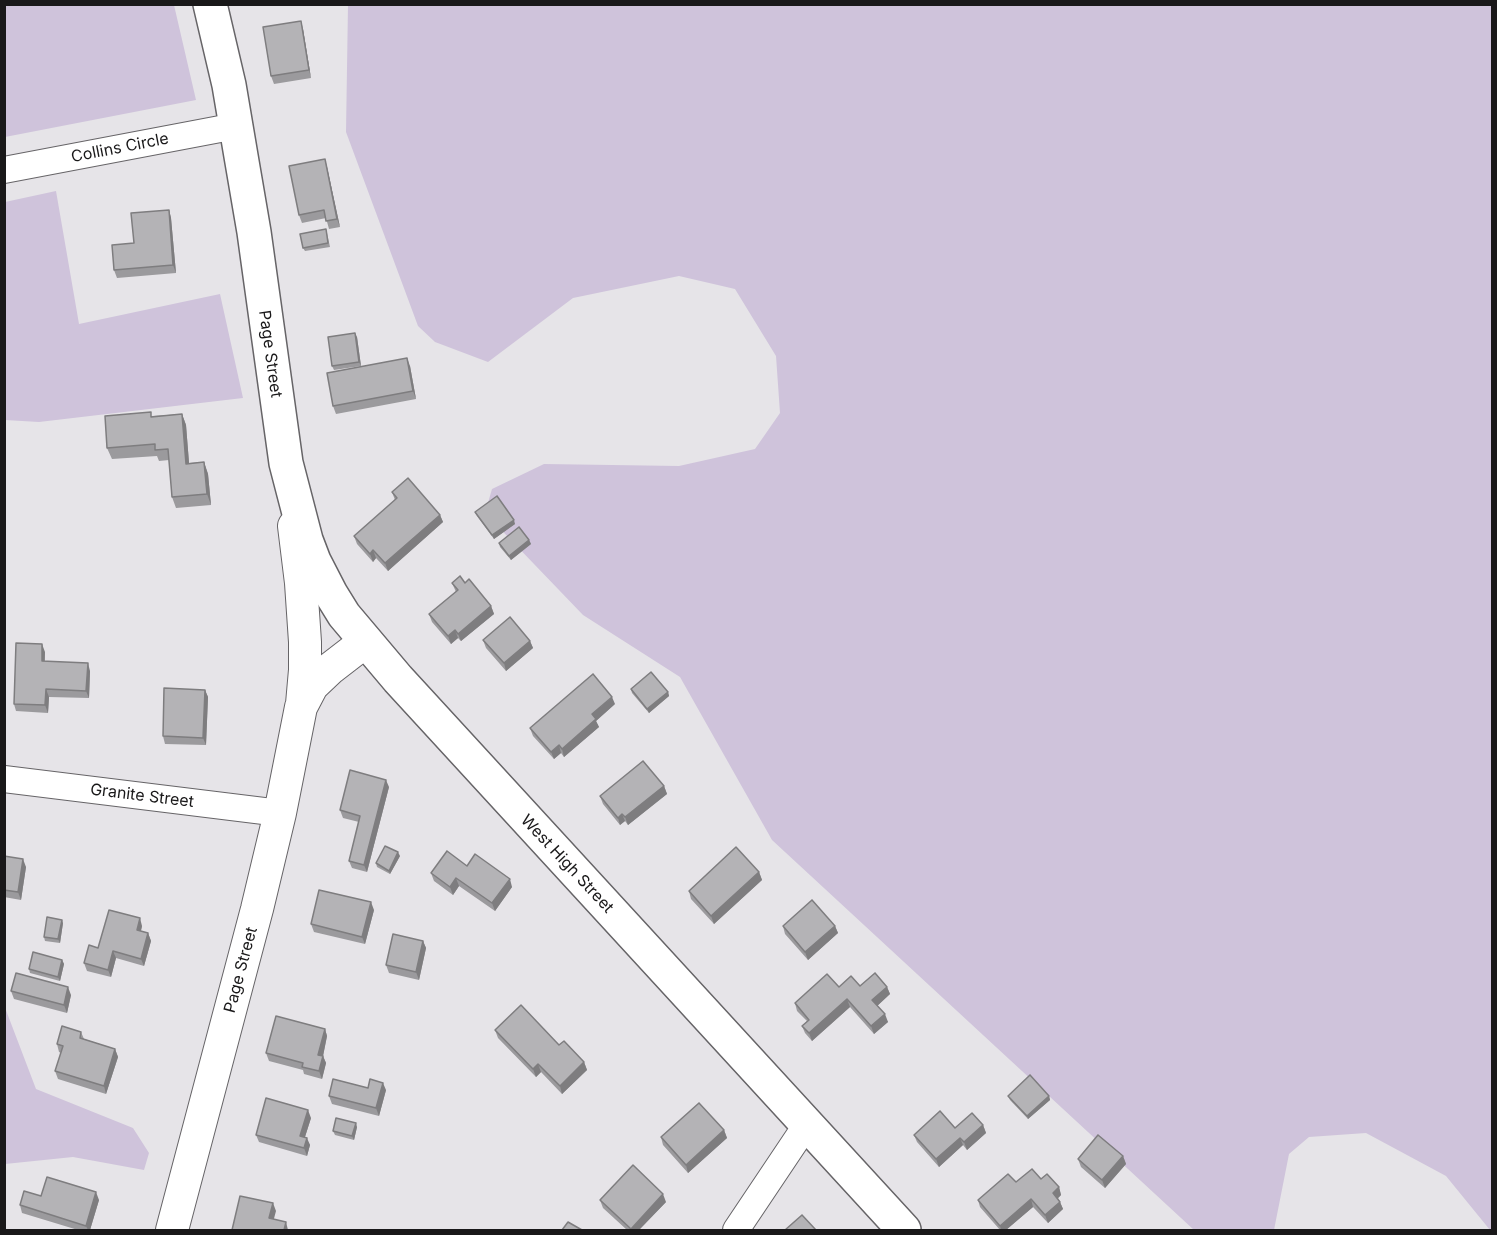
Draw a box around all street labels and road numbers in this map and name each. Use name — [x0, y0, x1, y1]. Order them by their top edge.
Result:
street label: Collins Circle — [70, 129, 170, 167]
street label: Page Street — [254, 309, 286, 399]
street label: Granite Street — [89, 780, 195, 812]
street label: West High Street — [517, 811, 617, 917]
street label: Page Street — [220, 925, 262, 1015]

